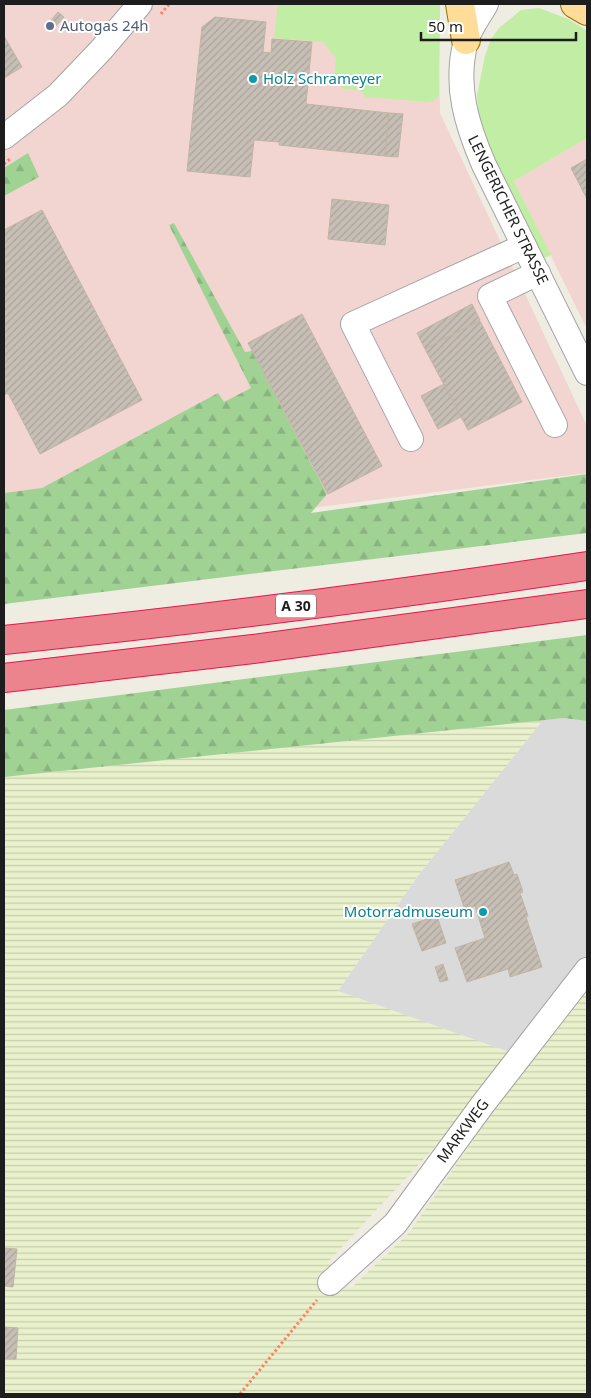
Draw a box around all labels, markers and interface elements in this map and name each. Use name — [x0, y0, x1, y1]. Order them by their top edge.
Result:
scale bar — [421, 10, 576, 42]
place label: Autogas 24h — [60, 15, 149, 35]
text: 50 m — [428, 16, 463, 36]
marker: Autogas 24h — [44, 20, 56, 32]
place label: Holz Schrameyer — [263, 68, 382, 88]
marker: Holz Schrameyer — [247, 73, 259, 85]
street label: LENGERICHER STRASSE — [464, 132, 554, 288]
road number: A 30 — [276, 594, 316, 618]
place label: Motorradmuseum — [344, 901, 473, 921]
marker: Motorradmuseum — [477, 906, 489, 918]
street label: MARKWEG — [432, 1094, 493, 1166]

